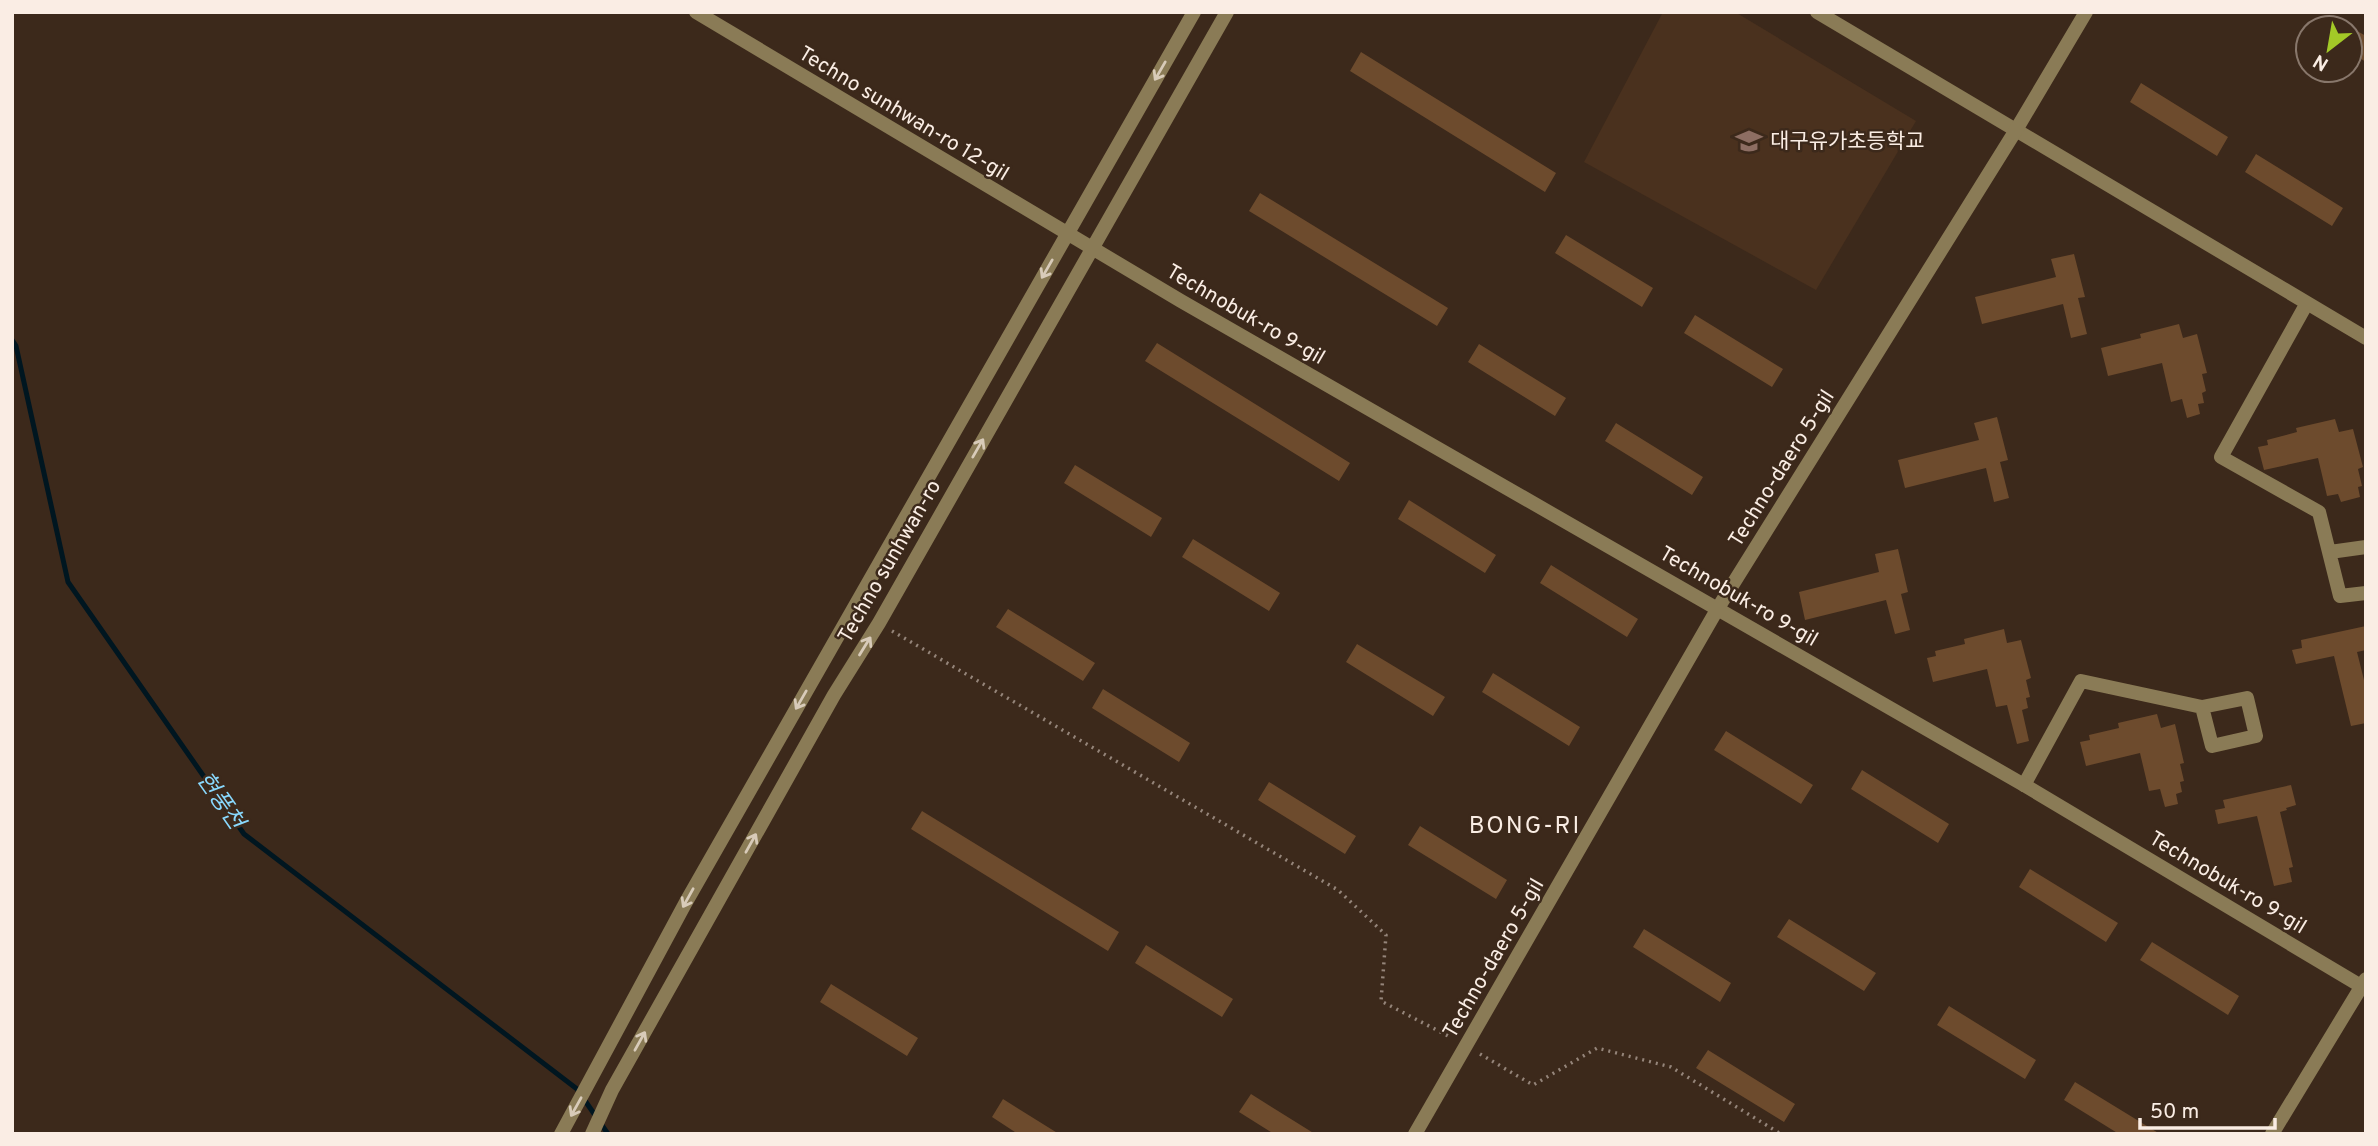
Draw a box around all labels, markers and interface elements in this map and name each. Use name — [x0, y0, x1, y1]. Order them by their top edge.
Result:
north arrow — [2294, 14, 2364, 84]
street label: Techno sunhwan-ro 12-gil — [793, 41, 1013, 188]
text: N — [2309, 48, 2333, 76]
one-way arrow — [1153, 61, 1167, 81]
school or university icon: 대구유가초등학교 — [1734, 126, 1764, 156]
place label: 대구유가초등학교 — [1770, 129, 1925, 156]
one-way arrow — [1040, 258, 1054, 278]
street label: Technobuk-ro 9-gil — [1161, 259, 1330, 372]
street label: Techno-daero 5-gil — [1723, 385, 1842, 552]
one-way arrow — [971, 439, 985, 459]
street label: Techno sunhwan-ro — [833, 475, 948, 648]
street label: Technobuk-ro 9-gil — [1654, 541, 1823, 654]
one-way arrow — [858, 636, 872, 656]
one-way arrow — [794, 690, 808, 710]
water label: 현풍천 — [189, 767, 251, 838]
district label: BONG-RI — [1469, 812, 1581, 842]
street label: Technobuk-ro 9-gil — [2144, 826, 2311, 941]
one-way arrow — [745, 833, 758, 854]
street label: Techno-daero 5-gil — [1438, 874, 1551, 1044]
one-way arrow — [681, 887, 694, 908]
one-way arrow — [633, 1032, 647, 1052]
scale bar — [2140, 1086, 2275, 1130]
one-way arrow — [569, 1097, 583, 1117]
text: 50 m — [2150, 1099, 2199, 1126]

